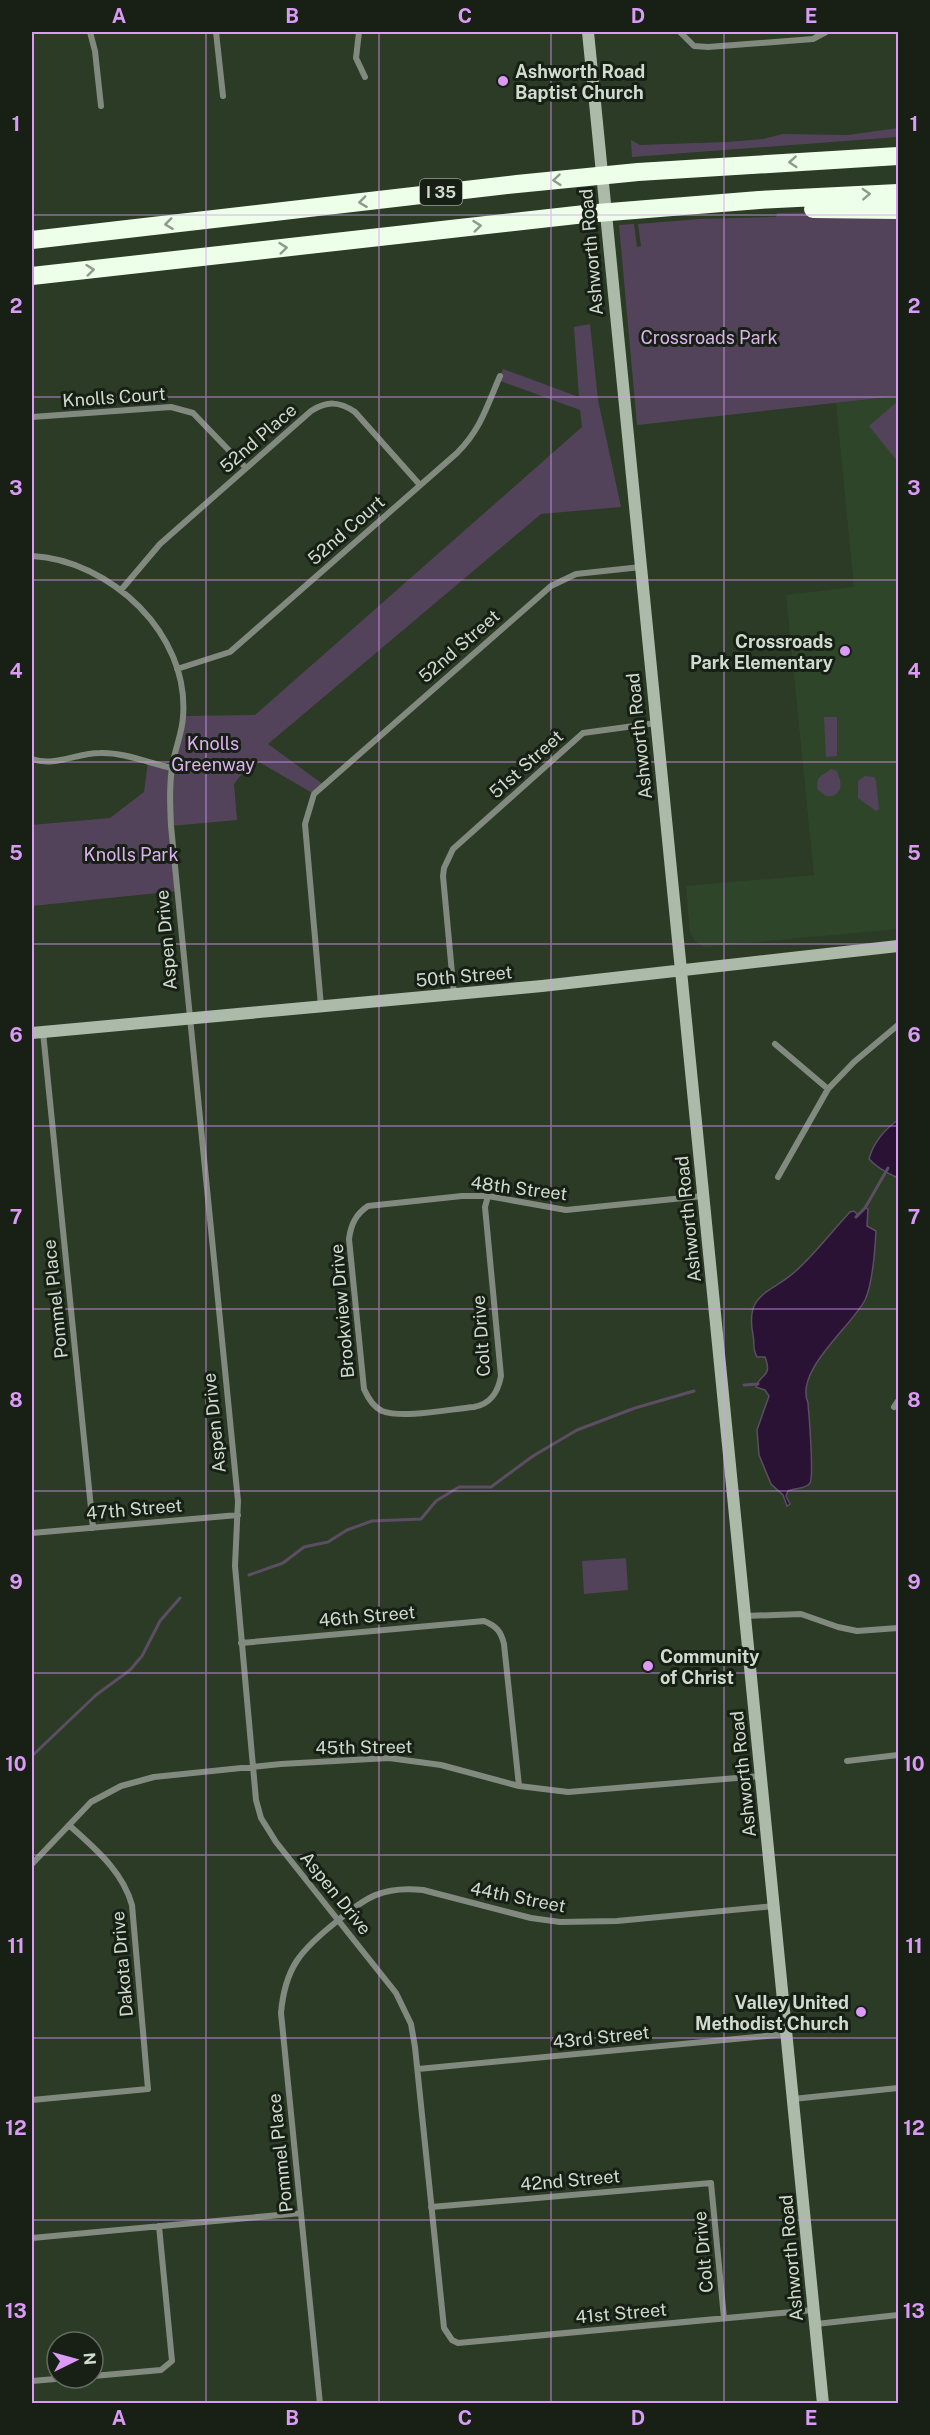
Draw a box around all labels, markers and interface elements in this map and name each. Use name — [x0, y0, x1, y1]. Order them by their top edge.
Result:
text: A — [112, 4, 126, 28]
text: B — [285, 4, 299, 28]
text: C — [458, 4, 472, 28]
text: D — [631, 4, 645, 28]
text: E — [805, 4, 817, 28]
place label: Ashworth Road Baptist Church — [515, 61, 645, 103]
marker: Ashworth Road Baptist Church — [496, 74, 510, 88]
text: 1 — [12, 112, 20, 136]
text: 1 — [910, 112, 918, 136]
one-way arrow — [789, 156, 798, 169]
one-way arrow — [552, 173, 561, 186]
road number: I 35 — [420, 179, 462, 205]
street label: Ashworth Road — [575, 188, 607, 316]
one-way arrow — [862, 188, 871, 201]
one-way arrow — [358, 195, 368, 207]
one-way arrow — [165, 217, 174, 230]
one-way arrow — [473, 220, 482, 233]
one-way arrow — [279, 242, 288, 254]
one-way arrow — [85, 264, 94, 276]
text: 2 — [10, 294, 22, 318]
text: 2 — [908, 294, 920, 318]
park label: Crossroads Park — [640, 327, 778, 348]
street label: Knolls Court — [62, 383, 166, 411]
street label: 52nd Place — [215, 399, 301, 477]
text: 3 — [9, 476, 23, 500]
text: 3 — [907, 476, 921, 500]
street label: 52nd Court — [303, 491, 389, 569]
street label: 52nd Street — [414, 605, 504, 687]
place label: Crossroads Park Elementary — [690, 631, 833, 673]
marker: Crossroads Park Elementary — [838, 644, 852, 658]
text: 4 — [9, 659, 23, 683]
text: 4 — [907, 659, 921, 683]
street label: Ashworth Road — [622, 672, 656, 800]
street label: 51st Street — [485, 726, 567, 802]
park label: Knolls Greenway — [171, 733, 255, 775]
text: 5 — [9, 841, 23, 865]
text: 5 — [907, 841, 921, 865]
park label: Knolls Park — [83, 844, 179, 865]
street label: Aspen Drive — [151, 889, 181, 991]
street label: 50th Street — [415, 961, 513, 991]
text: 6 — [9, 1023, 23, 1047]
text: 6 — [907, 1023, 921, 1047]
street label: Ashworth Road — [671, 1155, 705, 1283]
street label: 48th Street — [469, 1172, 569, 1204]
text: 7 — [10, 1205, 22, 1229]
text: 7 — [908, 1205, 920, 1229]
street label: Pommel Place — [38, 1239, 72, 1359]
street label: Brookview Drive — [326, 1243, 358, 1379]
street label: Colt Drive — [468, 1294, 494, 1378]
street label: Aspen Drive — [198, 1372, 230, 1474]
text: 8 — [9, 1388, 23, 1412]
text: 8 — [907, 1388, 921, 1412]
street label: 47th Street — [85, 1494, 183, 1524]
text: 9 — [9, 1570, 23, 1594]
text: 9 — [907, 1570, 921, 1594]
street label: 46th Street — [318, 1601, 416, 1631]
place label: Community of Christ — [660, 1646, 759, 1688]
marker: Community of Christ — [641, 1659, 655, 1673]
street label: Ashworth Road — [726, 1710, 760, 1838]
street label: 45th Street — [315, 1736, 413, 1758]
text: 10 — [5, 1752, 27, 1776]
text: 10 — [903, 1752, 925, 1776]
street label: Aspen Drive — [296, 1847, 376, 1939]
street label: 44th Street — [468, 1877, 568, 1917]
street label: Dakota Drive — [107, 1910, 137, 2018]
text: 11 — [7, 1934, 25, 1958]
text: 11 — [905, 1934, 923, 1958]
place label: Valley United Methodist Church — [695, 1992, 849, 2034]
marker: Valley United Methodist Church — [854, 2005, 868, 2019]
street label: 43rd Street — [552, 2021, 650, 2053]
street label: Pommel Place — [263, 2093, 297, 2213]
text: 12 — [5, 2116, 27, 2140]
text: 12 — [903, 2116, 925, 2140]
street label: 42nd Street — [519, 2165, 621, 2195]
street label: Ashworth Road — [775, 2194, 807, 2322]
street label: Colt Drive — [689, 2210, 717, 2294]
text: 13 — [5, 2299, 27, 2323]
street label: 41st Street — [575, 2299, 667, 2327]
text: 13 — [903, 2299, 925, 2323]
north arrow — [45, 2330, 105, 2390]
text: N — [79, 2352, 99, 2366]
text: A — [112, 2406, 126, 2430]
text: B — [285, 2406, 299, 2430]
text: C — [458, 2406, 472, 2430]
text: D — [631, 2406, 645, 2430]
text: E — [805, 2406, 817, 2430]

